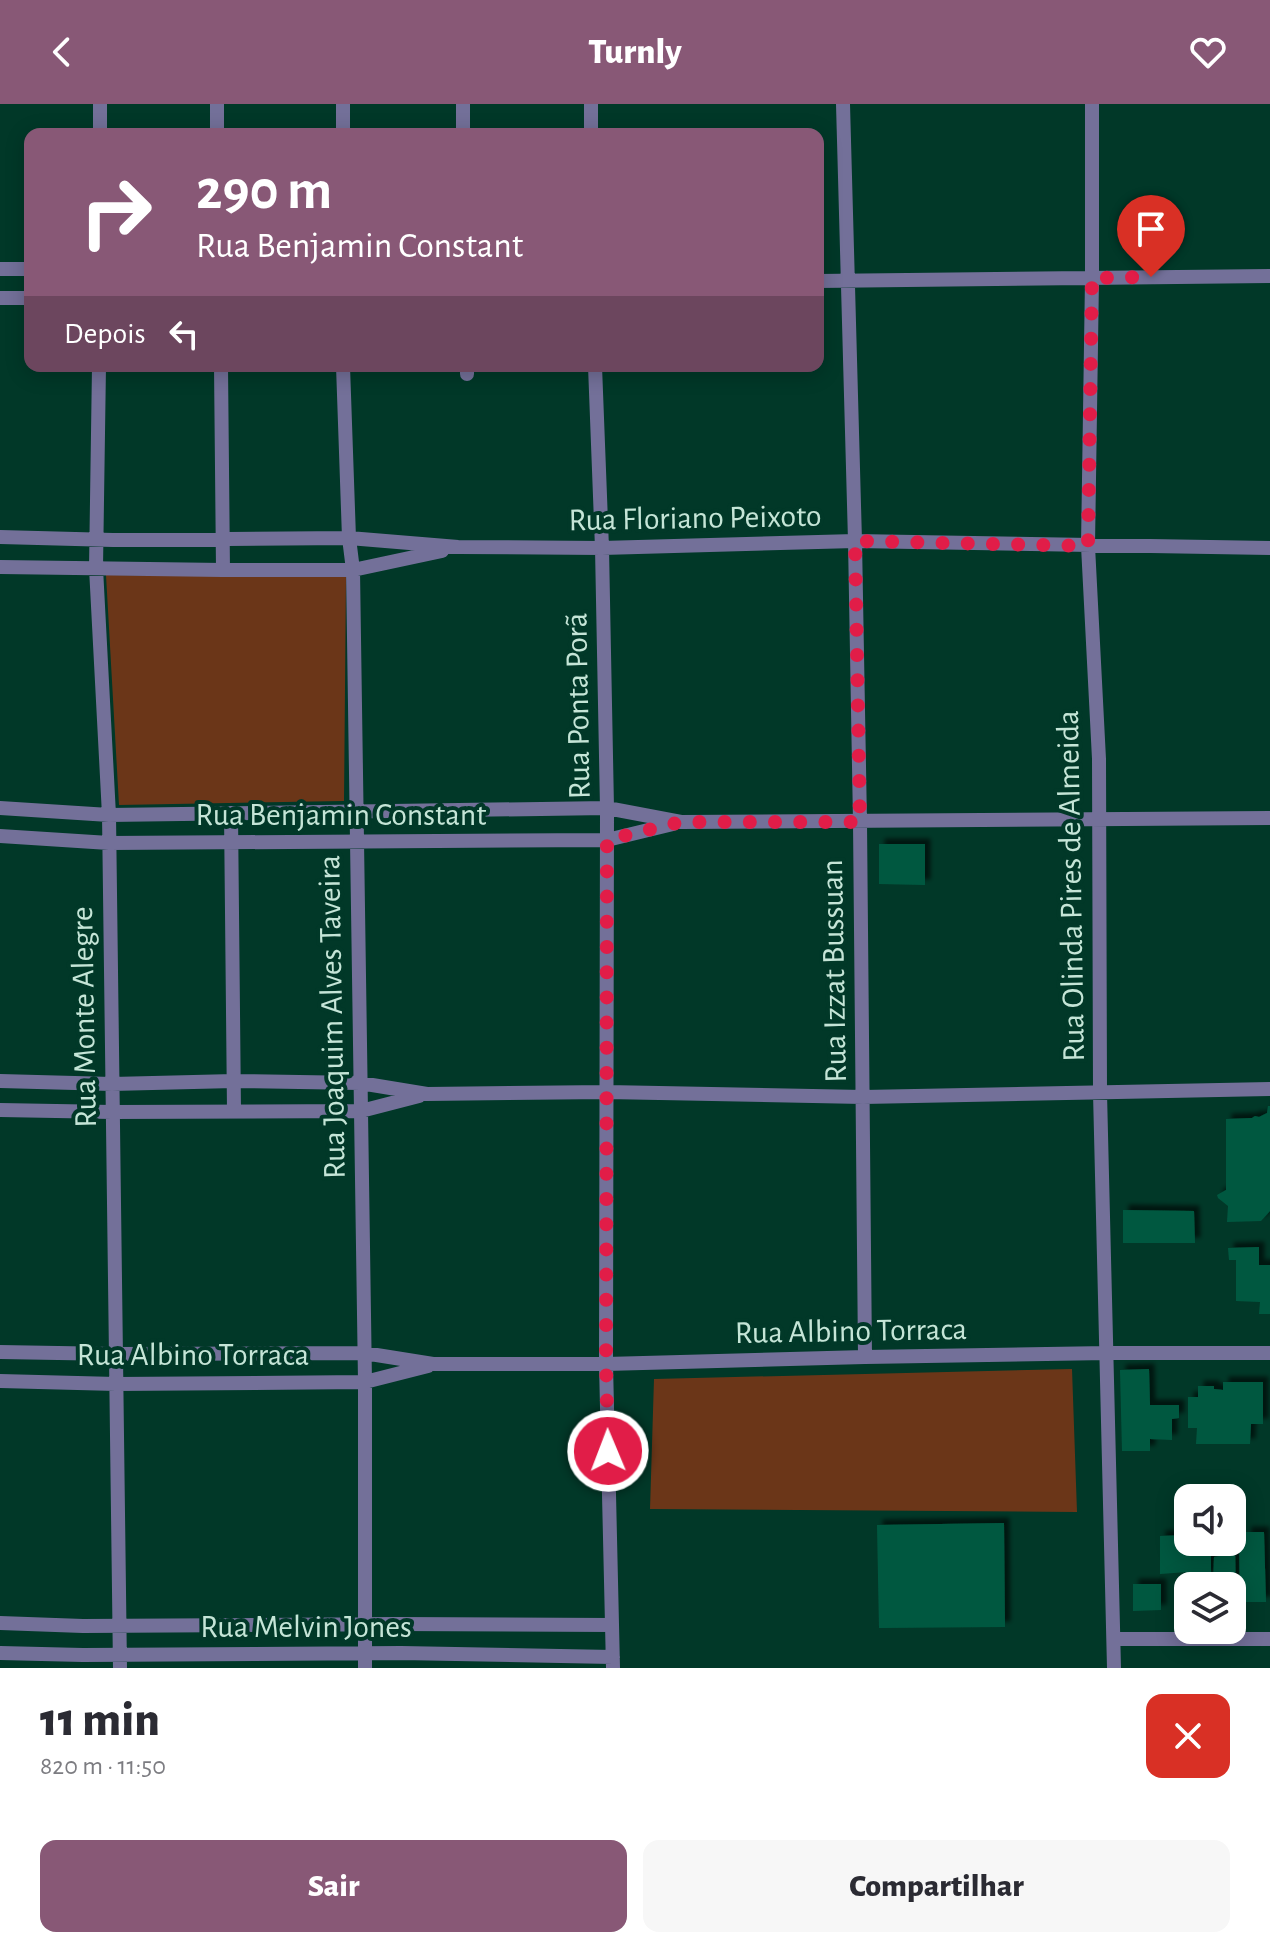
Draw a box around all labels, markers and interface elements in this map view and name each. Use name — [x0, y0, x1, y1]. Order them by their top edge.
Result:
icon: back — [40, 30, 84, 74]
icon: heart — [1186, 30, 1230, 74]
text: Turnly — [588, 34, 682, 70]
icon: right — [64, 160, 168, 264]
text: 290 m — [196, 163, 332, 219]
pin — [1117, 195, 1185, 277]
icon: arrive — [1129, 207, 1173, 251]
text: Rua Benjamin Constant — [196, 228, 523, 264]
icon: left — [162, 312, 206, 356]
text: Depois — [64, 319, 146, 349]
street label: Rua Floriano Peixoto — [568, 500, 822, 536]
street label: Rua Ponta Porã — [560, 612, 596, 799]
street label: Rua Olinda Pires de Almeida — [1052, 710, 1090, 1062]
street label: Rua Benjamin Constant — [196, 799, 486, 831]
street label: Rua Joaquim Alves Taveira — [313, 855, 351, 1179]
street label: Rua Izzat Bussuan — [816, 859, 852, 1083]
street label: Rua Monte Alegre — [66, 906, 102, 1128]
street label: Rua Albino Torraca — [735, 1313, 968, 1349]
street label: Rua Albino Torraca — [77, 1339, 309, 1371]
position arrow — [566, 1409, 650, 1493]
map controls — [1174, 1484, 1246, 1644]
button: sound — [1174, 1484, 1246, 1556]
button: layers — [1174, 1572, 1246, 1644]
street label: Rua Melvin Jones — [200, 1611, 412, 1643]
button: close — [1146, 1694, 1230, 1778]
text: 11 min — [40, 1697, 160, 1745]
text: 820 m · 11:50 — [40, 1753, 166, 1779]
button: Sair — [40, 1840, 627, 1932]
button: Compartilhar — [643, 1840, 1230, 1932]

